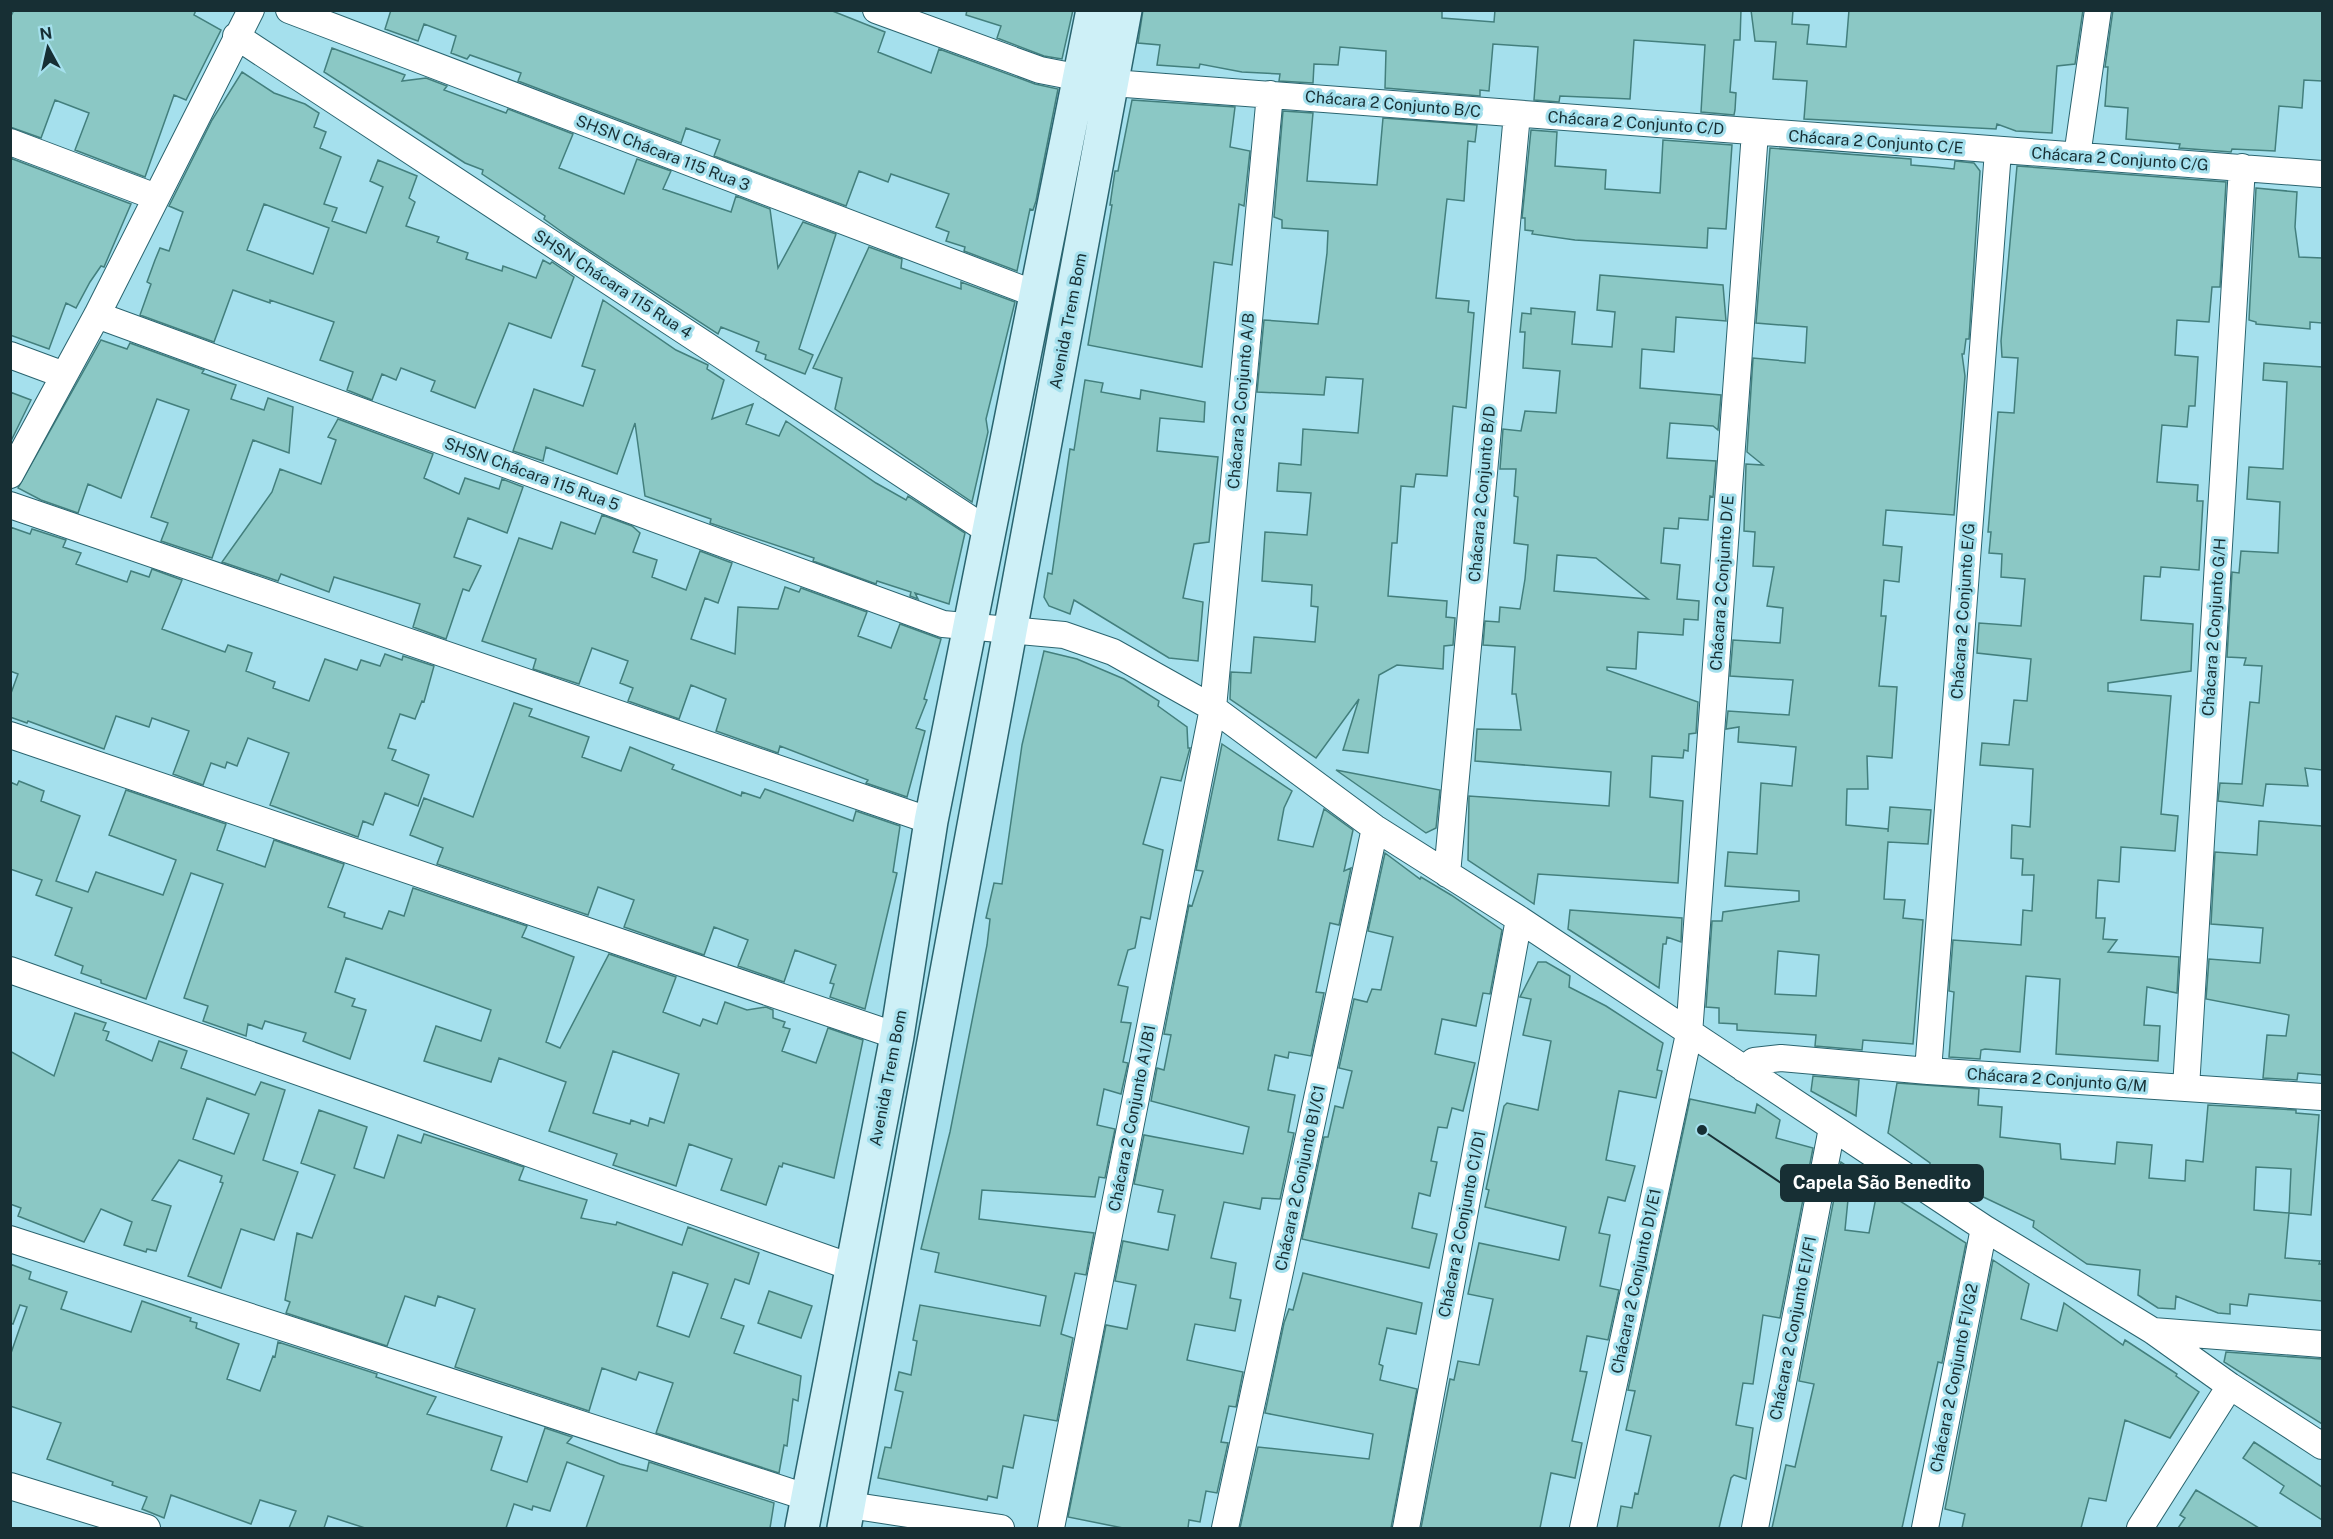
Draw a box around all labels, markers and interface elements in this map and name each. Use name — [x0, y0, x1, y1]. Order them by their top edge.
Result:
north arrow — [18, 18, 78, 78]
text: N — [38, 23, 54, 44]
street label: Chácara 2 Conjunto B/C — [1304, 87, 1482, 121]
street label: Chácara 2 Conjunto C/D — [1547, 107, 1725, 139]
street label: SHSN Chácara 115 Rua 3 — [573, 111, 753, 195]
street label: Chácara 2 Conjunto C/E — [1788, 126, 1964, 158]
street label: Chácara 2 Conjunto C/G — [2031, 143, 2209, 175]
street label: SHSN Chácara 115 Rua 4 — [530, 226, 696, 342]
street label: Avenida Trem Bom — [1045, 251, 1091, 391]
street label: Chácara 2 Conjunto A/B — [1224, 312, 1258, 490]
street label: Chácara 2 Conjunto B/D — [1465, 405, 1499, 583]
street label: SHSN Chácara 115 Rua 5 — [442, 433, 622, 515]
street label: Chácara 2 Conjunto D/E — [1706, 495, 1738, 671]
street label: Chácara 2 Conjunto E/G — [1947, 522, 1979, 700]
street label: Chácara 2 Conjunto G/H — [2198, 537, 2230, 717]
street label: Avenida Trem Bom — [865, 1008, 911, 1148]
street label: Chácara 2 Conjunto A1/B1 — [1105, 1023, 1159, 1213]
street label: Chácara 2 Conjunto G/M — [1966, 1064, 2148, 1096]
street label: Chácara 2 Conjunto B1/C1 — [1271, 1083, 1329, 1273]
street label: Chácara 2 Conjunto C1/D1 — [1435, 1129, 1489, 1319]
callout: Capela São Benedito — [1781, 1165, 1983, 1201]
text: Capela São Benedito — [1793, 1172, 1971, 1193]
street label: Chácara 2 Conjunto D1/E1 — [1607, 1187, 1665, 1375]
street label: Chácara 2 Conjunto E1/F1 — [1766, 1234, 1820, 1422]
street label: Chácara 2 Conjunto F1/G2 — [1926, 1282, 1982, 1474]

